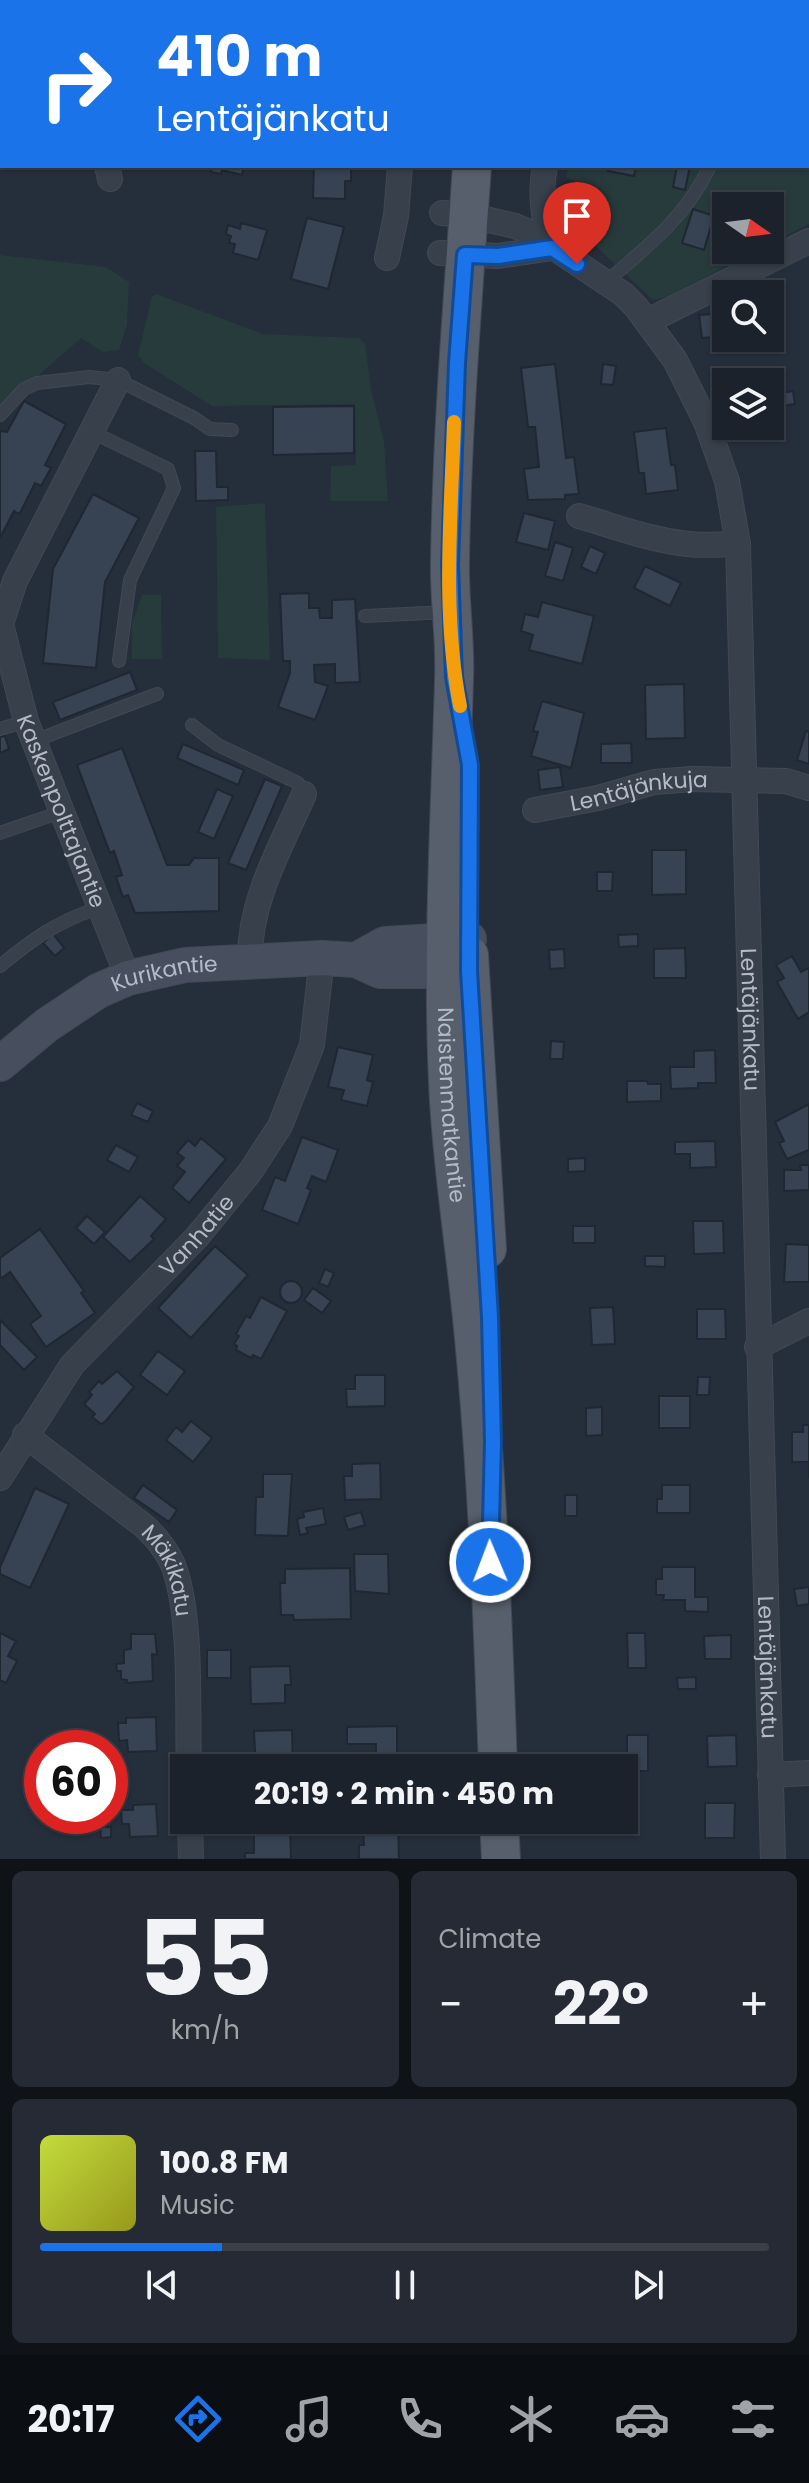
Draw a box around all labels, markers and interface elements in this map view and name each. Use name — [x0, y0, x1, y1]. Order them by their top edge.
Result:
text: 410 m — [156, 17, 323, 96]
icon: right — [24, 32, 128, 136]
text: Lentäjänkatu — [156, 93, 390, 144]
pin — [543, 182, 611, 264]
north arrow — [712, 192, 784, 264]
map controls — [712, 192, 784, 440]
icon: arrive — [555, 194, 599, 238]
button: search — [712, 280, 784, 352]
button: layers — [712, 368, 784, 440]
street label: Kaskenpolttajantie — [9, 710, 114, 912]
street label: Lentäjänkuja — [567, 764, 708, 819]
street label: Kurikantie — [106, 948, 218, 1000]
street label: Lentäjänkatu — [733, 948, 768, 1091]
street label: Naistenmatkantie — [430, 1007, 473, 1204]
street label: Vanhatie — [152, 1188, 242, 1283]
street label: Mäkikatu — [135, 1517, 199, 1618]
position arrow — [448, 1520, 532, 1604]
street label: Lentäjänkatu — [750, 1595, 785, 1739]
speed limit sign: 60 — [24, 1730, 128, 1834]
text: 20:19 · 2 min · 450 m — [254, 1772, 554, 1815]
text: 55 — [138, 1886, 273, 2031]
text: Climate — [439, 1921, 541, 1957]
text: 22° — [553, 1962, 649, 2046]
text: − — [439, 1974, 463, 2035]
text: + — [739, 1974, 769, 2035]
text: km/h — [171, 2012, 240, 2048]
text: 100.8 FM — [160, 2141, 289, 2184]
text: Music — [160, 2187, 235, 2223]
icon: previous — [140, 2263, 184, 2307]
icon: pause — [383, 2263, 427, 2307]
icon: next — [626, 2263, 670, 2307]
icon: directions — [170, 2391, 226, 2447]
icon: music — [281, 2391, 337, 2447]
icon: phone — [392, 2391, 448, 2447]
icon: climate — [503, 2391, 559, 2447]
icon: car — [614, 2391, 670, 2447]
icon: filters — [725, 2391, 781, 2447]
text: 20:17 — [28, 2394, 115, 2445]

